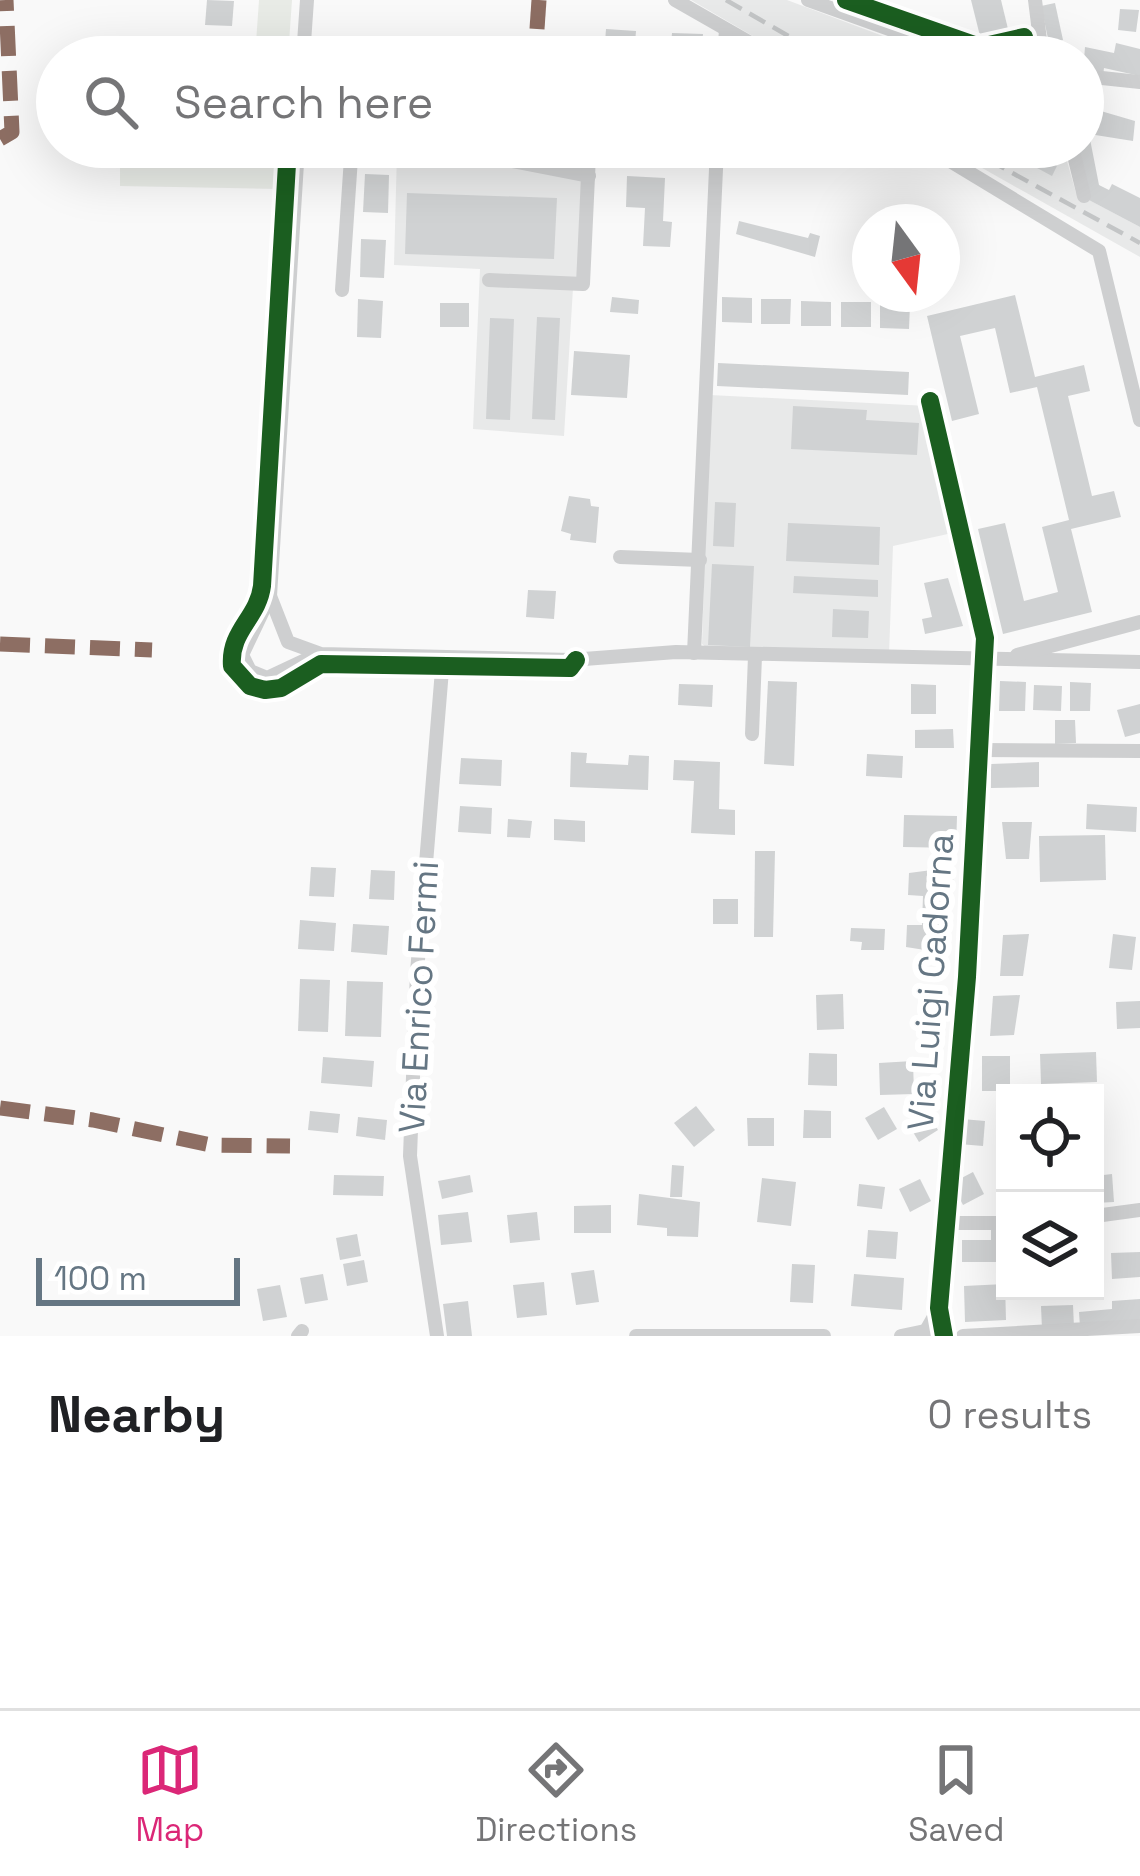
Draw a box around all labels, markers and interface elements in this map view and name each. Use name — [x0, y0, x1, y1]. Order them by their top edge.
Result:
search box — [36, 36, 1104, 168]
icon: search — [78, 69, 144, 135]
text: Search here — [174, 74, 433, 131]
north arrow — [852, 204, 960, 312]
street label: Via Luigi Cadorna — [898, 832, 964, 1132]
street label: Via Enrico Fermi — [389, 860, 449, 1134]
map controls — [996, 1084, 1104, 1300]
button: locate — [996, 1084, 1104, 1192]
button: layers — [996, 1192, 1104, 1300]
scale bar — [36, 1252, 240, 1305]
text: 100 m — [54, 1258, 147, 1300]
text: Nearby — [48, 1382, 225, 1447]
text: 0 results — [927, 1390, 1092, 1439]
tab: Map — [136, 1737, 204, 1851]
tab: Directions — [475, 1737, 637, 1851]
tab: Saved — [908, 1737, 1004, 1851]

